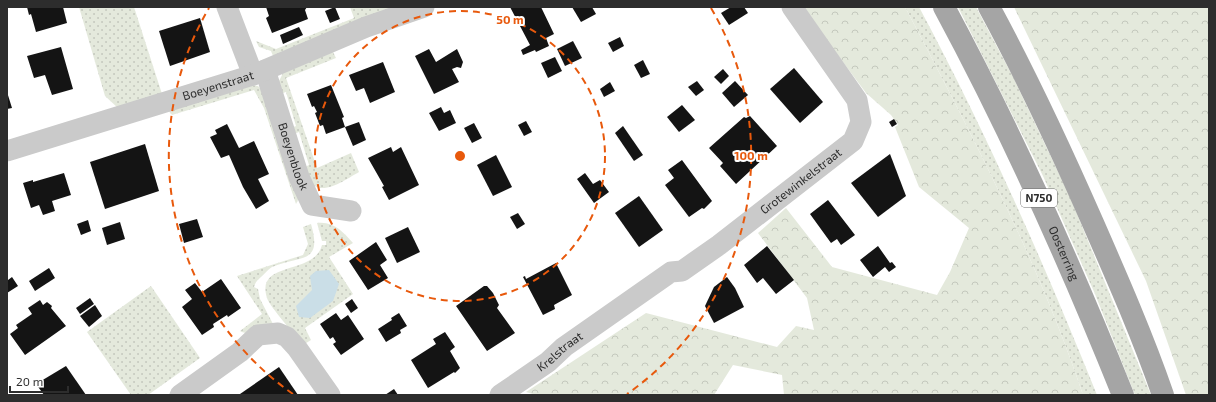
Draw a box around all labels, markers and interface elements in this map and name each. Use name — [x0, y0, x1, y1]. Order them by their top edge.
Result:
text: 50 m — [496, 12, 524, 26]
street label: Boeyenstraat — [181, 67, 256, 102]
street label: Boeyenblook — [276, 121, 312, 192]
street label: Grotewinkelstraat — [757, 144, 844, 216]
text: 100 m — [734, 148, 768, 162]
centre of rings — [453, 149, 467, 163]
road number: N750 — [1021, 189, 1057, 207]
street label: Oosterring — [1046, 224, 1083, 283]
street label: Krelstraat — [534, 328, 585, 374]
scale bar — [10, 368, 68, 394]
text: 20 m — [16, 374, 43, 388]

